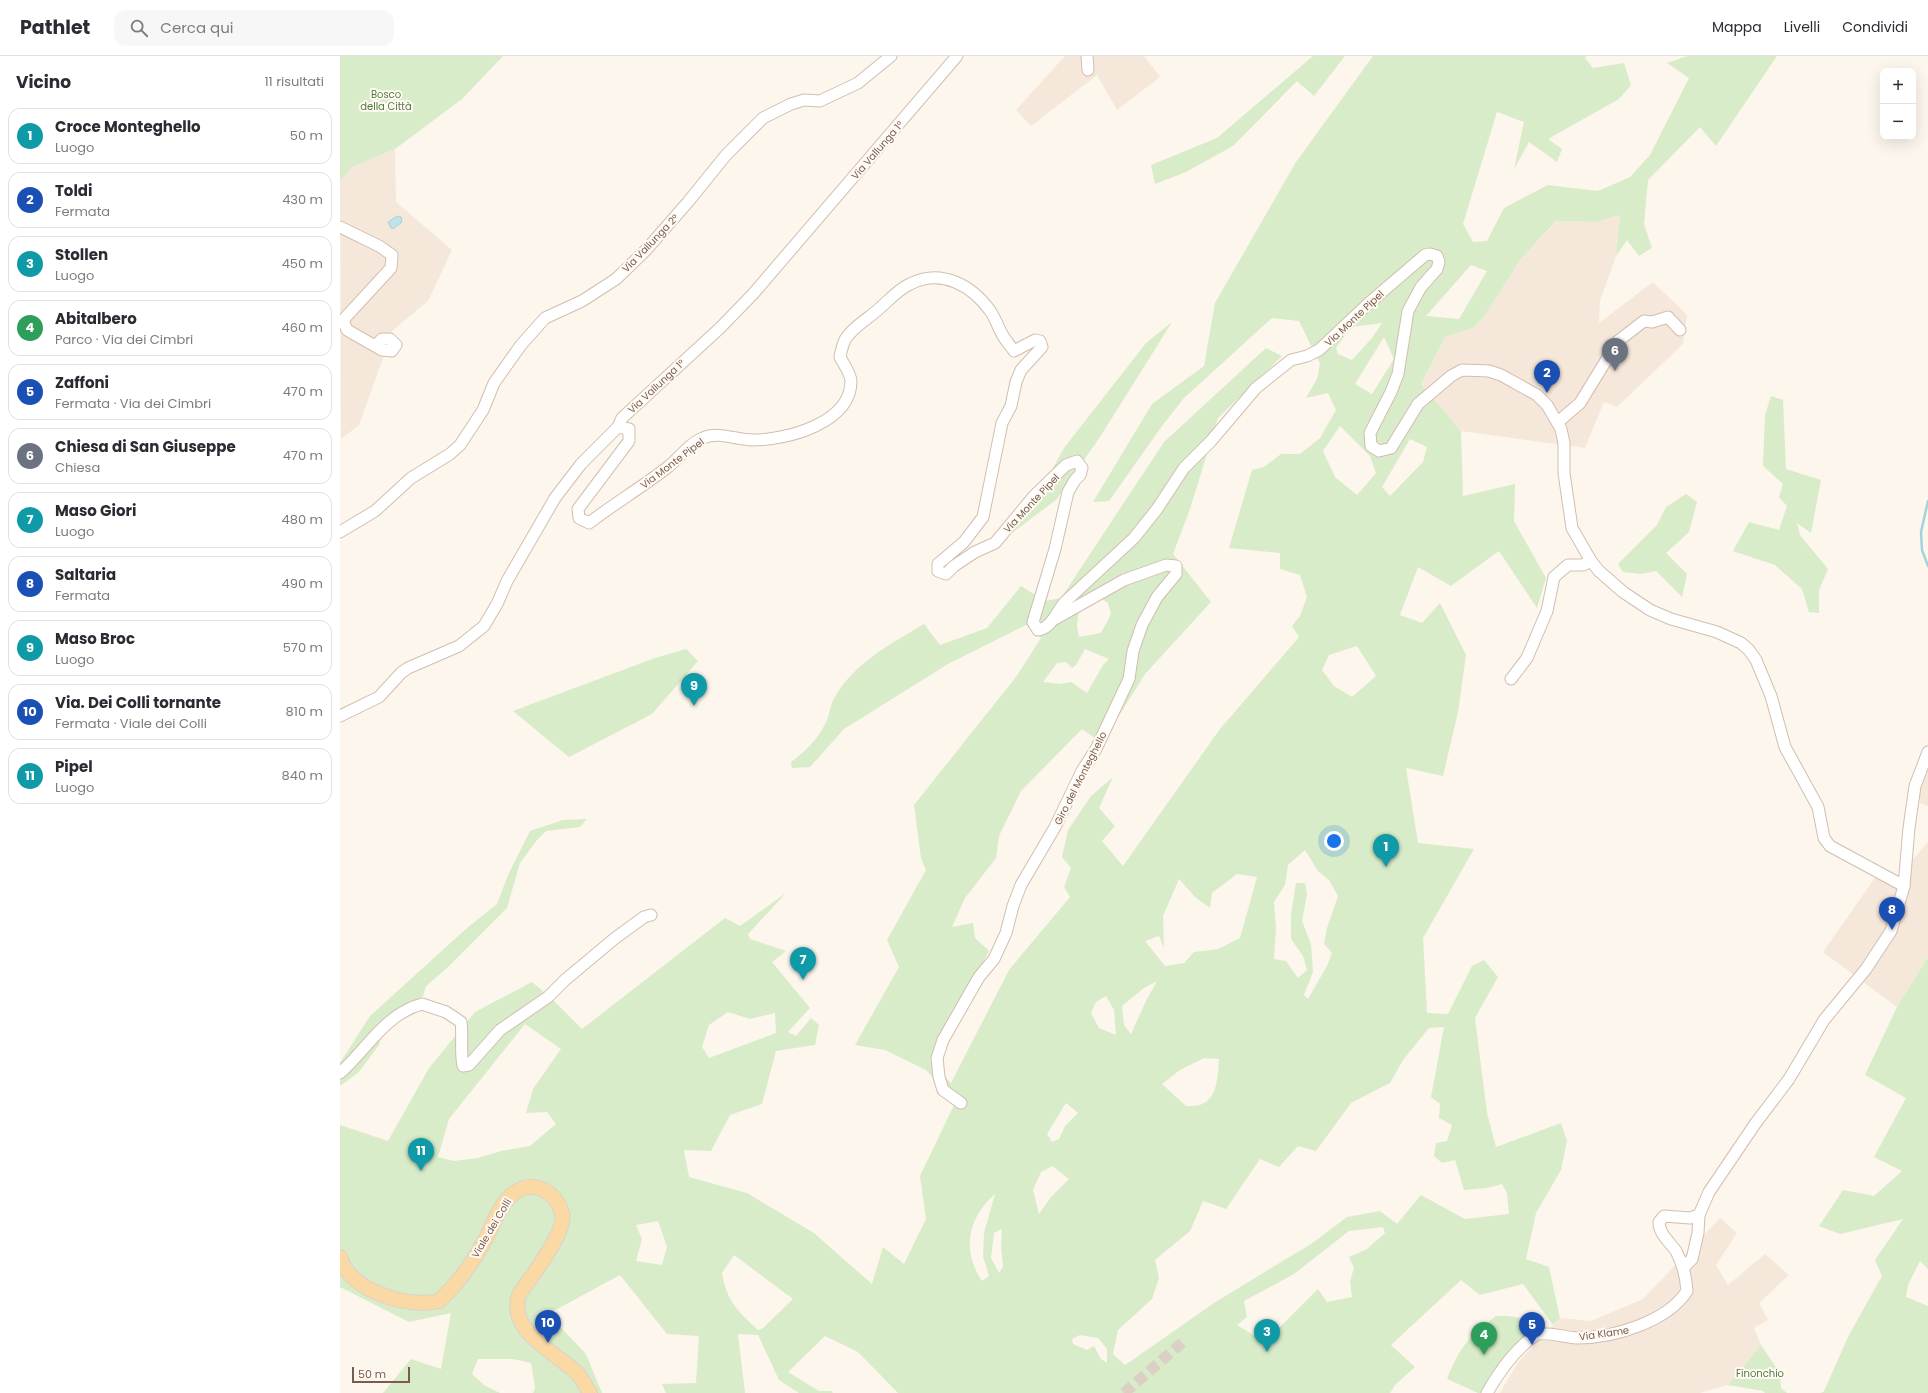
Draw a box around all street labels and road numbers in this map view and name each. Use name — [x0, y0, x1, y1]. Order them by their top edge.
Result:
street label: Via Vallunga 1° — [848, 118, 907, 183]
street label: Via Vallunga 2° — [619, 211, 682, 276]
street label: Via Monte Pipel — [1321, 287, 1387, 350]
street label: Via Vallunga 1° — [624, 356, 688, 417]
street label: Via Monte Pipel — [637, 434, 707, 492]
street label: Via Monte Pipel — [1000, 470, 1063, 536]
street label: Giro del Monteghello — [1050, 729, 1111, 828]
street label: Viale dei Colli — [468, 1196, 515, 1261]
street label: Via Klame — [1578, 1323, 1630, 1344]

